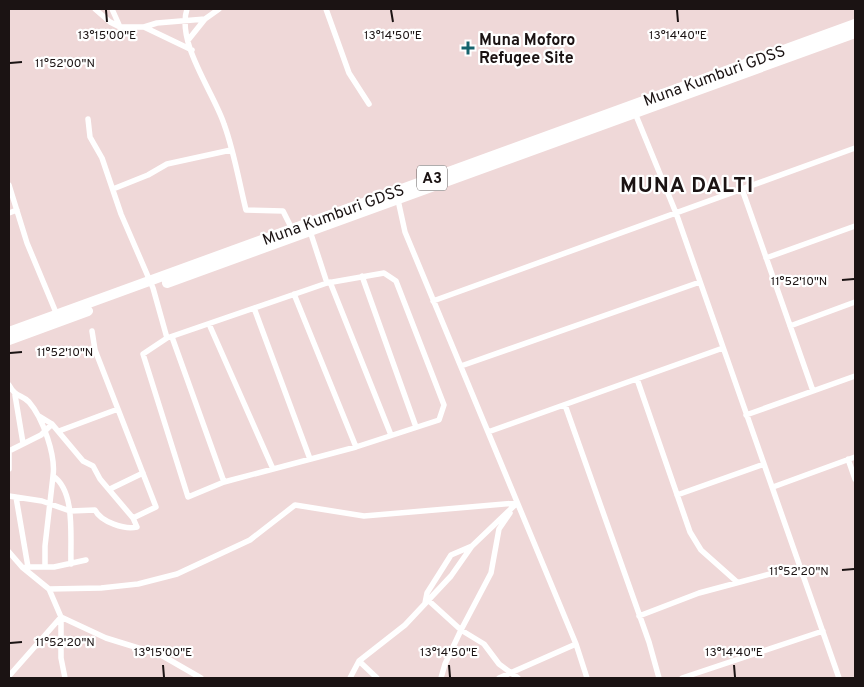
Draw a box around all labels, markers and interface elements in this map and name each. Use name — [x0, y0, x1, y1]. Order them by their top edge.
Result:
text: 13°15'00"E — [78, 28, 136, 44]
text: 13°14'50"E — [364, 28, 422, 44]
text: 13°14'40"E — [649, 28, 707, 44]
place label: Muna Moforo Refugee Site — [479, 31, 575, 69]
marker: Muna Moforo Refugee Site — [461, 41, 475, 55]
street label: Muna Kumburi GDSS — [641, 42, 788, 112]
text: 11°52'00"N — [35, 56, 95, 72]
road number: A3 — [417, 166, 447, 190]
district label: MUNA DALTI — [620, 173, 754, 200]
street label: Muna Kumburi GDSS — [260, 181, 407, 251]
text: 11°52'10"N — [771, 274, 827, 290]
text: 11°52'10"N — [37, 345, 93, 361]
text: 11°52'20"N — [769, 564, 829, 580]
text: 11°52'20"N — [35, 635, 95, 651]
text: 13°15'00"E — [134, 645, 192, 661]
text: 13°14'50"E — [420, 645, 478, 661]
text: 13°14'40"E — [705, 645, 763, 661]

